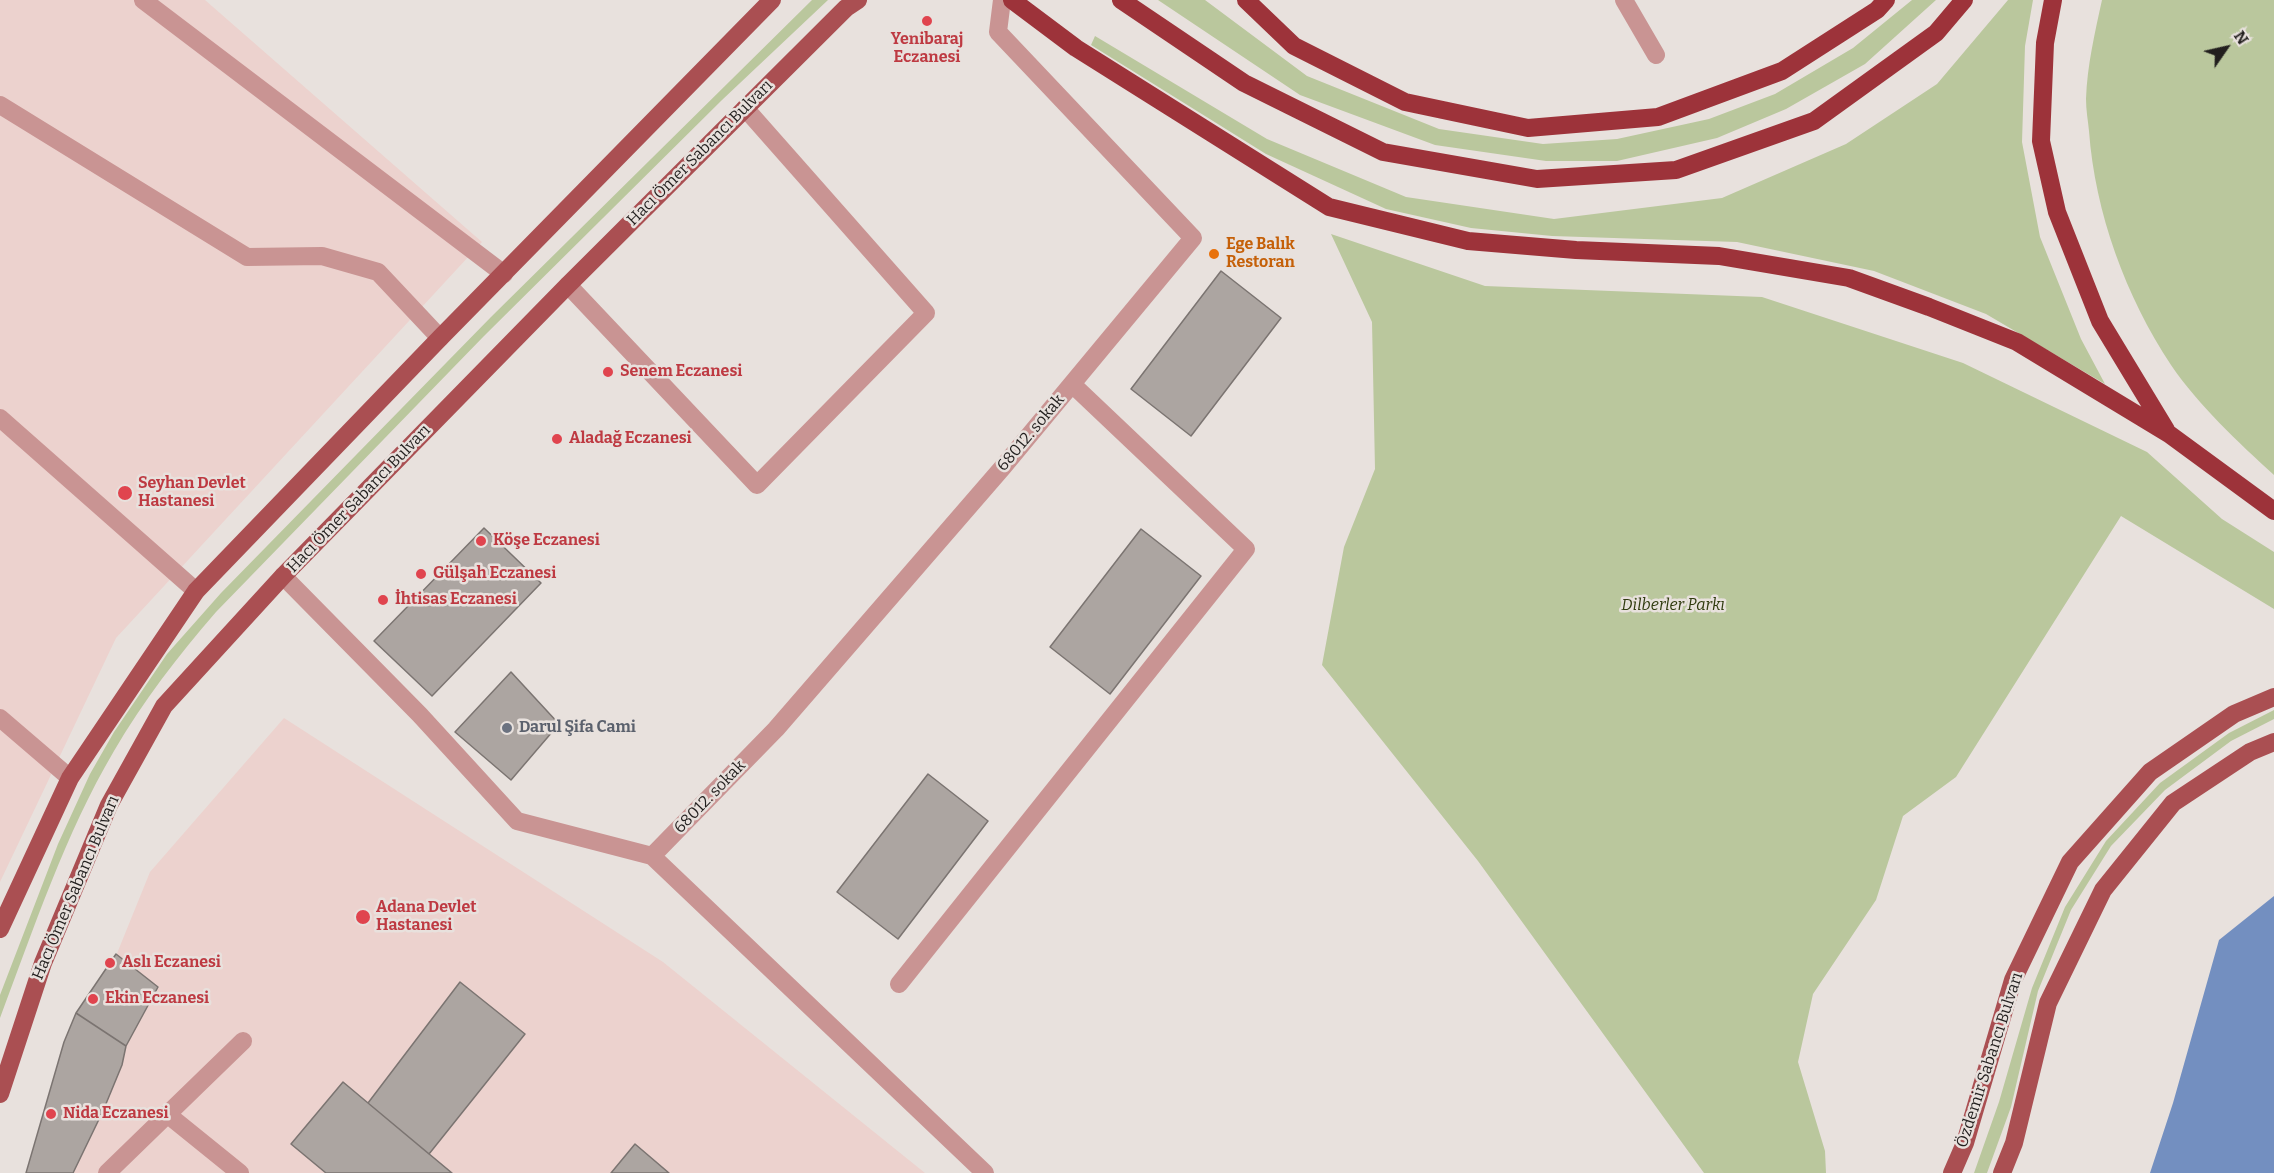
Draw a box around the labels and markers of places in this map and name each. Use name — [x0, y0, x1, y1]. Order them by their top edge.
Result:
marker: Yenibaraj Eczanesi — [920, 14, 934, 28]
place label: Yenibaraj Eczanesi — [891, 30, 963, 68]
place label: Ege Balık Restoran — [1226, 235, 1295, 273]
marker: Ege Balık Restoran — [1207, 247, 1221, 261]
place label: Senem Eczanesi — [620, 362, 742, 382]
marker: Senem Eczanesi — [601, 365, 615, 379]
place label: Aladağ Eczanesi — [569, 429, 692, 449]
marker: Aladağ Eczanesi — [550, 432, 564, 446]
place label: Seyhan Devlet Hastanesi — [138, 474, 246, 512]
marker: Seyhan Devlet Hastanesi — [116, 484, 134, 502]
place label: Köşe Eczanesi — [493, 531, 600, 551]
marker: Köşe Eczanesi — [474, 534, 488, 548]
place label: Gülşah Eczanesi — [433, 564, 556, 584]
marker: Gülşah Eczanesi — [414, 567, 428, 581]
place label: İhtisas Eczanesi — [395, 590, 517, 610]
marker: İhtisas Eczanesi — [376, 593, 390, 607]
place label: Darul Şifa Cami — [519, 718, 636, 738]
marker: Darul Şifa Cami — [500, 721, 514, 735]
place label: Adana Devlet Hastanesi — [376, 898, 477, 936]
marker: Adana Devlet Hastanesi — [354, 908, 372, 926]
place label: Aslı Eczanesi — [122, 953, 221, 973]
marker: Aslı Eczanesi — [103, 956, 117, 970]
place label: Ekin Eczanesi — [105, 989, 209, 1009]
marker: Ekin Eczanesi — [86, 992, 100, 1006]
place label: Nida Eczanesi — [63, 1104, 169, 1124]
marker: Nida Eczanesi — [44, 1107, 58, 1121]

